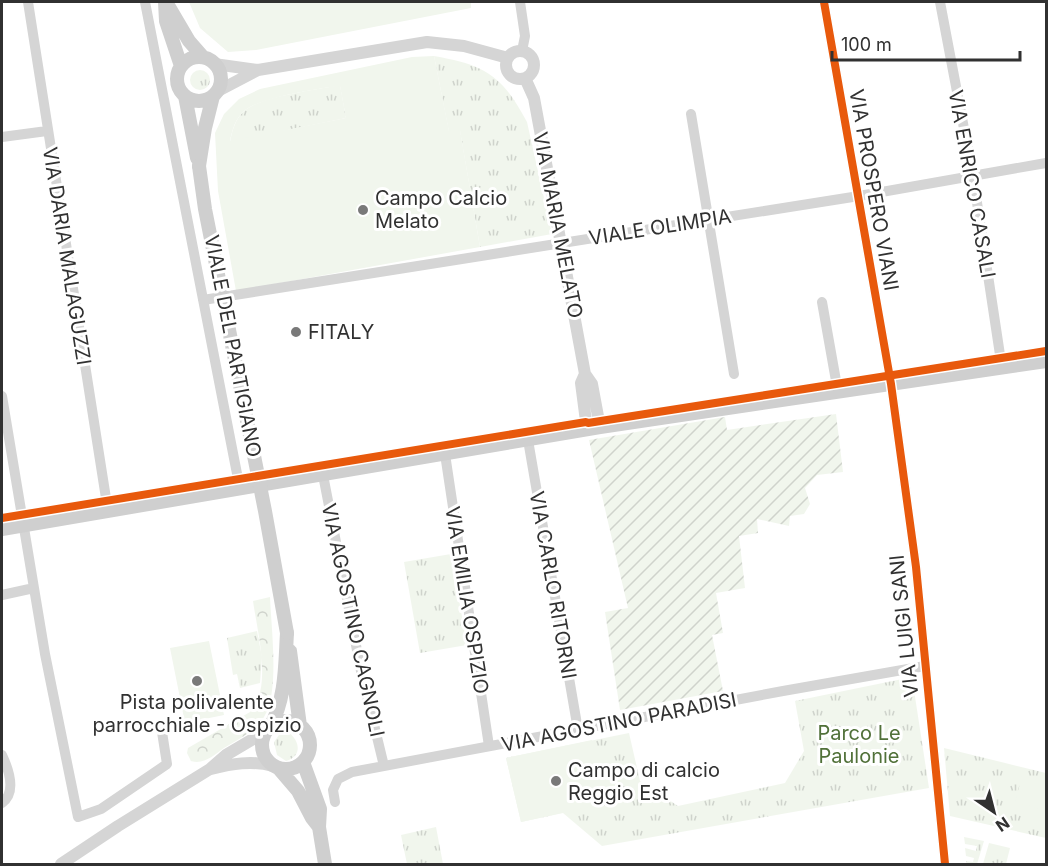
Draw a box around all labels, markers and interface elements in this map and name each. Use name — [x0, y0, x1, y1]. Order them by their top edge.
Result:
scale bar — [832, 24, 1020, 62]
text: 100 m — [841, 34, 892, 55]
street label: VIA PROSPERO VIANI — [844, 87, 904, 293]
street label: VIA ENRICO CASALI — [944, 88, 1000, 280]
street label: VIA MARIA MELATO — [528, 130, 588, 320]
street label: VIA DARIA MALAGUZZI — [38, 145, 96, 367]
place label: Campo Calcio Melato — [375, 186, 507, 233]
marker: Campo Calcio Melato — [356, 203, 370, 217]
street label: VIALE OLIMPIA — [587, 204, 733, 250]
street label: VIALE DEL PARTIGIANO — [200, 233, 266, 459]
place label: FITALY — [308, 320, 375, 344]
marker: FITALY — [289, 325, 303, 339]
street label: VIA CARLO RITORNI — [525, 489, 581, 681]
street label: VIA AGOSTINO CAGNOLI — [316, 501, 390, 739]
street label: VIA EMILIA OSPIZIO — [440, 504, 494, 696]
street label: VIA LUIGI SANI — [885, 554, 923, 698]
marker: Pista polivalente parrocchiale - Ospizio — [190, 674, 204, 688]
street label: VIA AGOSTINO PARADISI — [499, 687, 739, 757]
place label: Pista polivalente parrocchiale - Ospizio — [92, 690, 302, 737]
park label: Parco Le Paulonie — [817, 721, 901, 768]
place label: Campo di calcio Reggio Est — [568, 758, 720, 805]
marker: Campo di calcio Reggio Est — [549, 774, 563, 788]
north arrow — [964, 782, 1024, 842]
text: N — [992, 813, 1013, 836]

